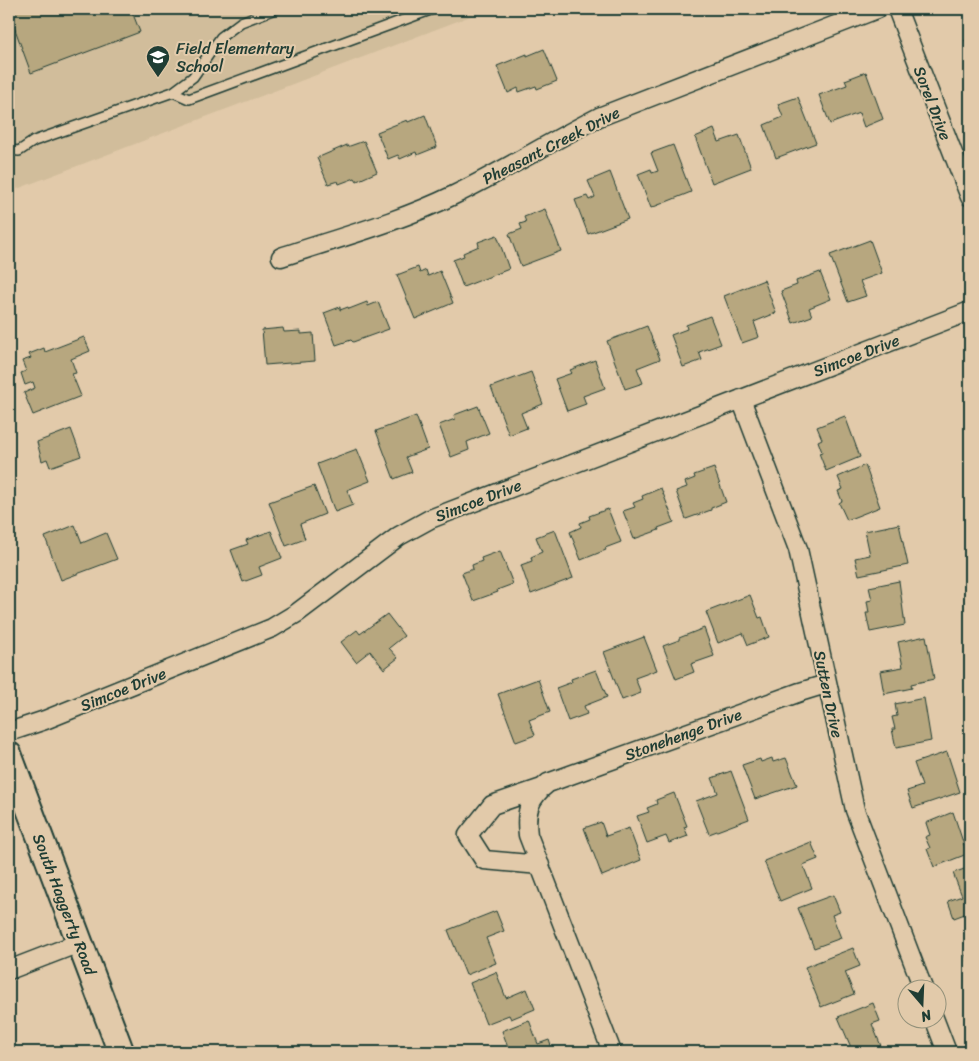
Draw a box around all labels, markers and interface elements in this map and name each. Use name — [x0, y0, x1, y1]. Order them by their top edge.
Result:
place label: Field Elementary School — [176, 34, 295, 81]
school or university icon: Field Elementary School — [145, 44, 171, 78]
street label: Sorel Drive — [905, 62, 960, 145]
street label: Pheasant Creek Drive — [477, 98, 625, 193]
street label: Simcoe Drive — [809, 326, 904, 385]
street label: Simcoe Drive — [431, 471, 526, 530]
street label: Sutten Drive — [805, 648, 852, 741]
street label: Simcoe Drive — [76, 659, 171, 720]
street label: Stonehenge Drive — [620, 700, 746, 769]
street label: South Haggerty Road — [24, 829, 105, 981]
north arrow — [896, 978, 946, 1028]
text: N — [917, 1002, 936, 1029]

